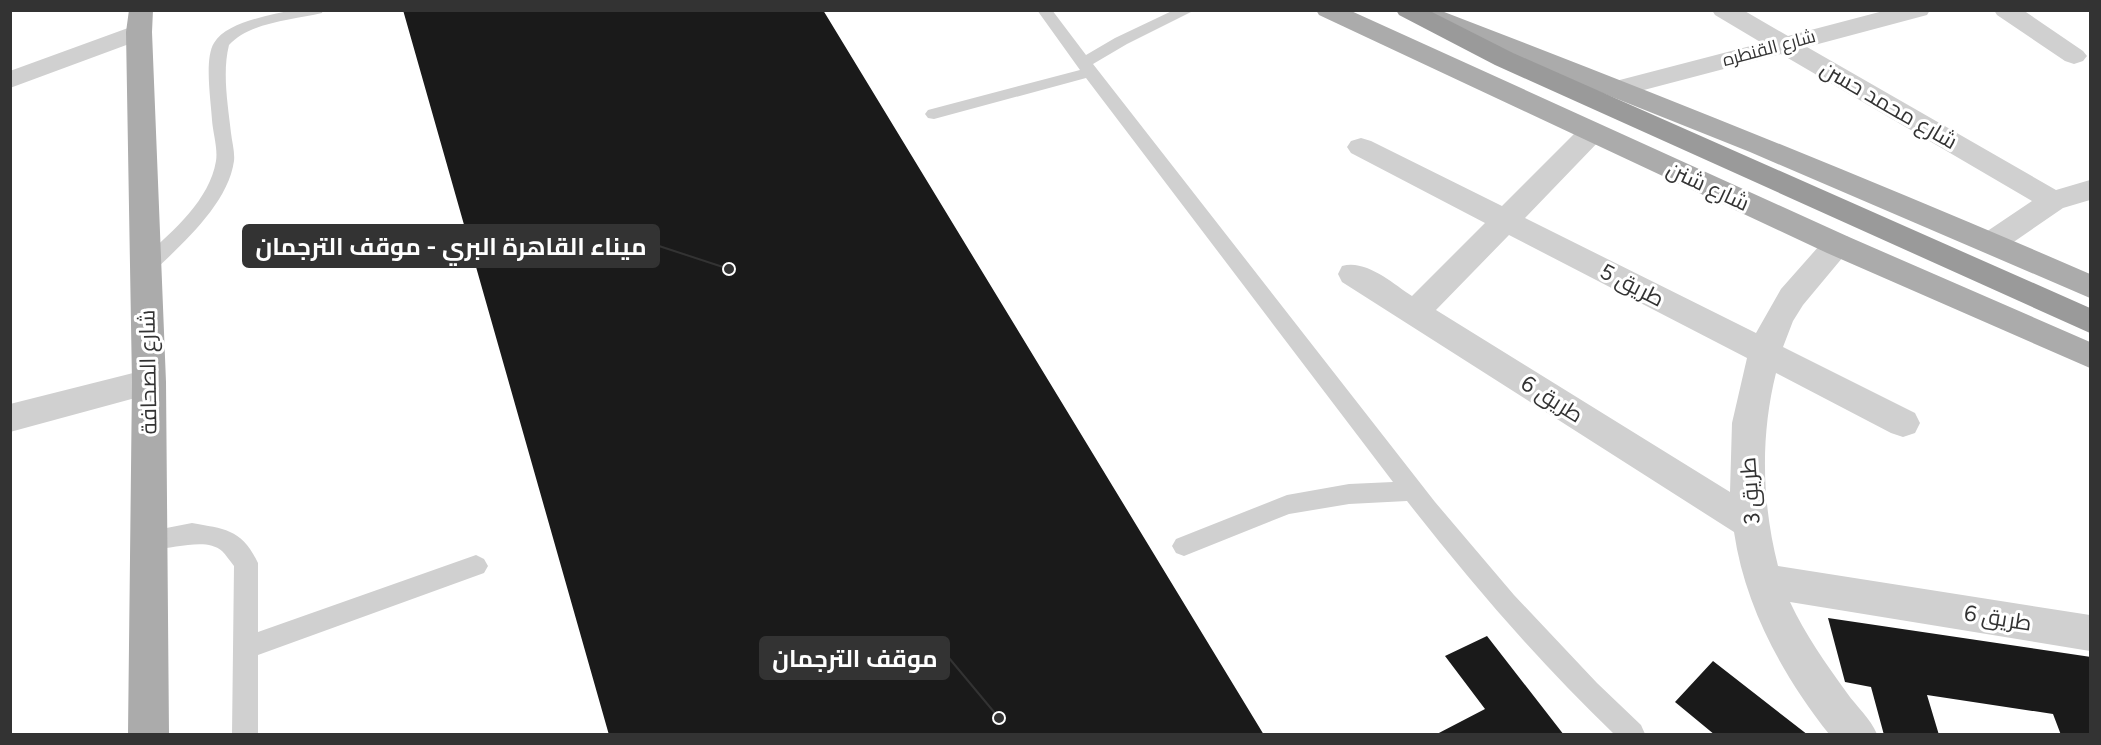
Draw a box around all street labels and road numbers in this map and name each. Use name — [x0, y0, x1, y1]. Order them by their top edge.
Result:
street label: شارع القنطره — [1720, 25, 1818, 72]
street label: شارع محمد حسن — [1815, 55, 1962, 156]
street label: شارع شنن — [1662, 155, 1754, 218]
street label: طريق 5 — [1595, 257, 1669, 313]
street label: شارع الصحافة — [133, 309, 164, 435]
street label: طريق 6 — [1516, 369, 1588, 429]
street label: طريق 3 — [1734, 456, 1766, 526]
street label: طريق 6 — [1962, 599, 2034, 637]

